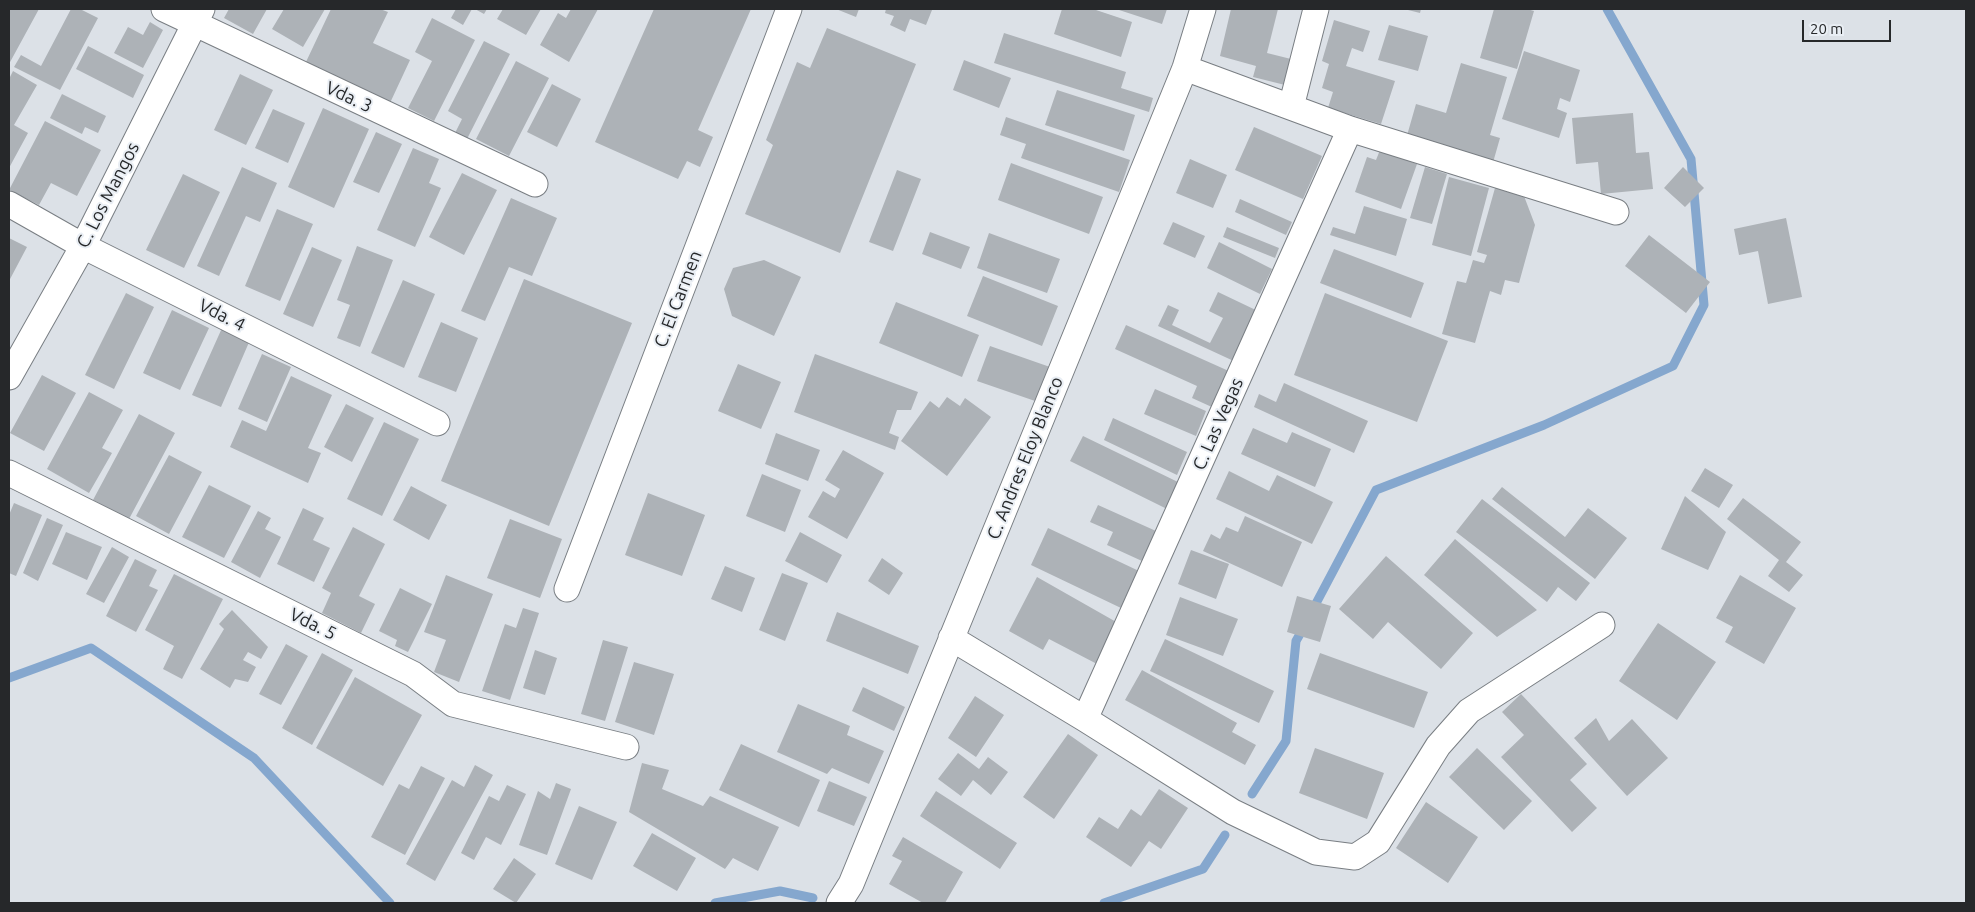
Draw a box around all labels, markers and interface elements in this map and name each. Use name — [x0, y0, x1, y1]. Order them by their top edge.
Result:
scale bar — [1805, 10, 1894, 42]
text: 20 m — [1810, 20, 1843, 37]
street label: Vda. 3 — [322, 77, 376, 117]
street label: C. Los Mangos — [72, 139, 144, 251]
street label: C. El Carmen — [650, 248, 706, 350]
street label: Vda. 4 — [195, 294, 249, 336]
street label: C. Andres Eloy Blanco — [982, 373, 1068, 543]
street label: C. Las Vegas — [1188, 375, 1248, 473]
street label: Vda. 5 — [286, 603, 340, 645]

